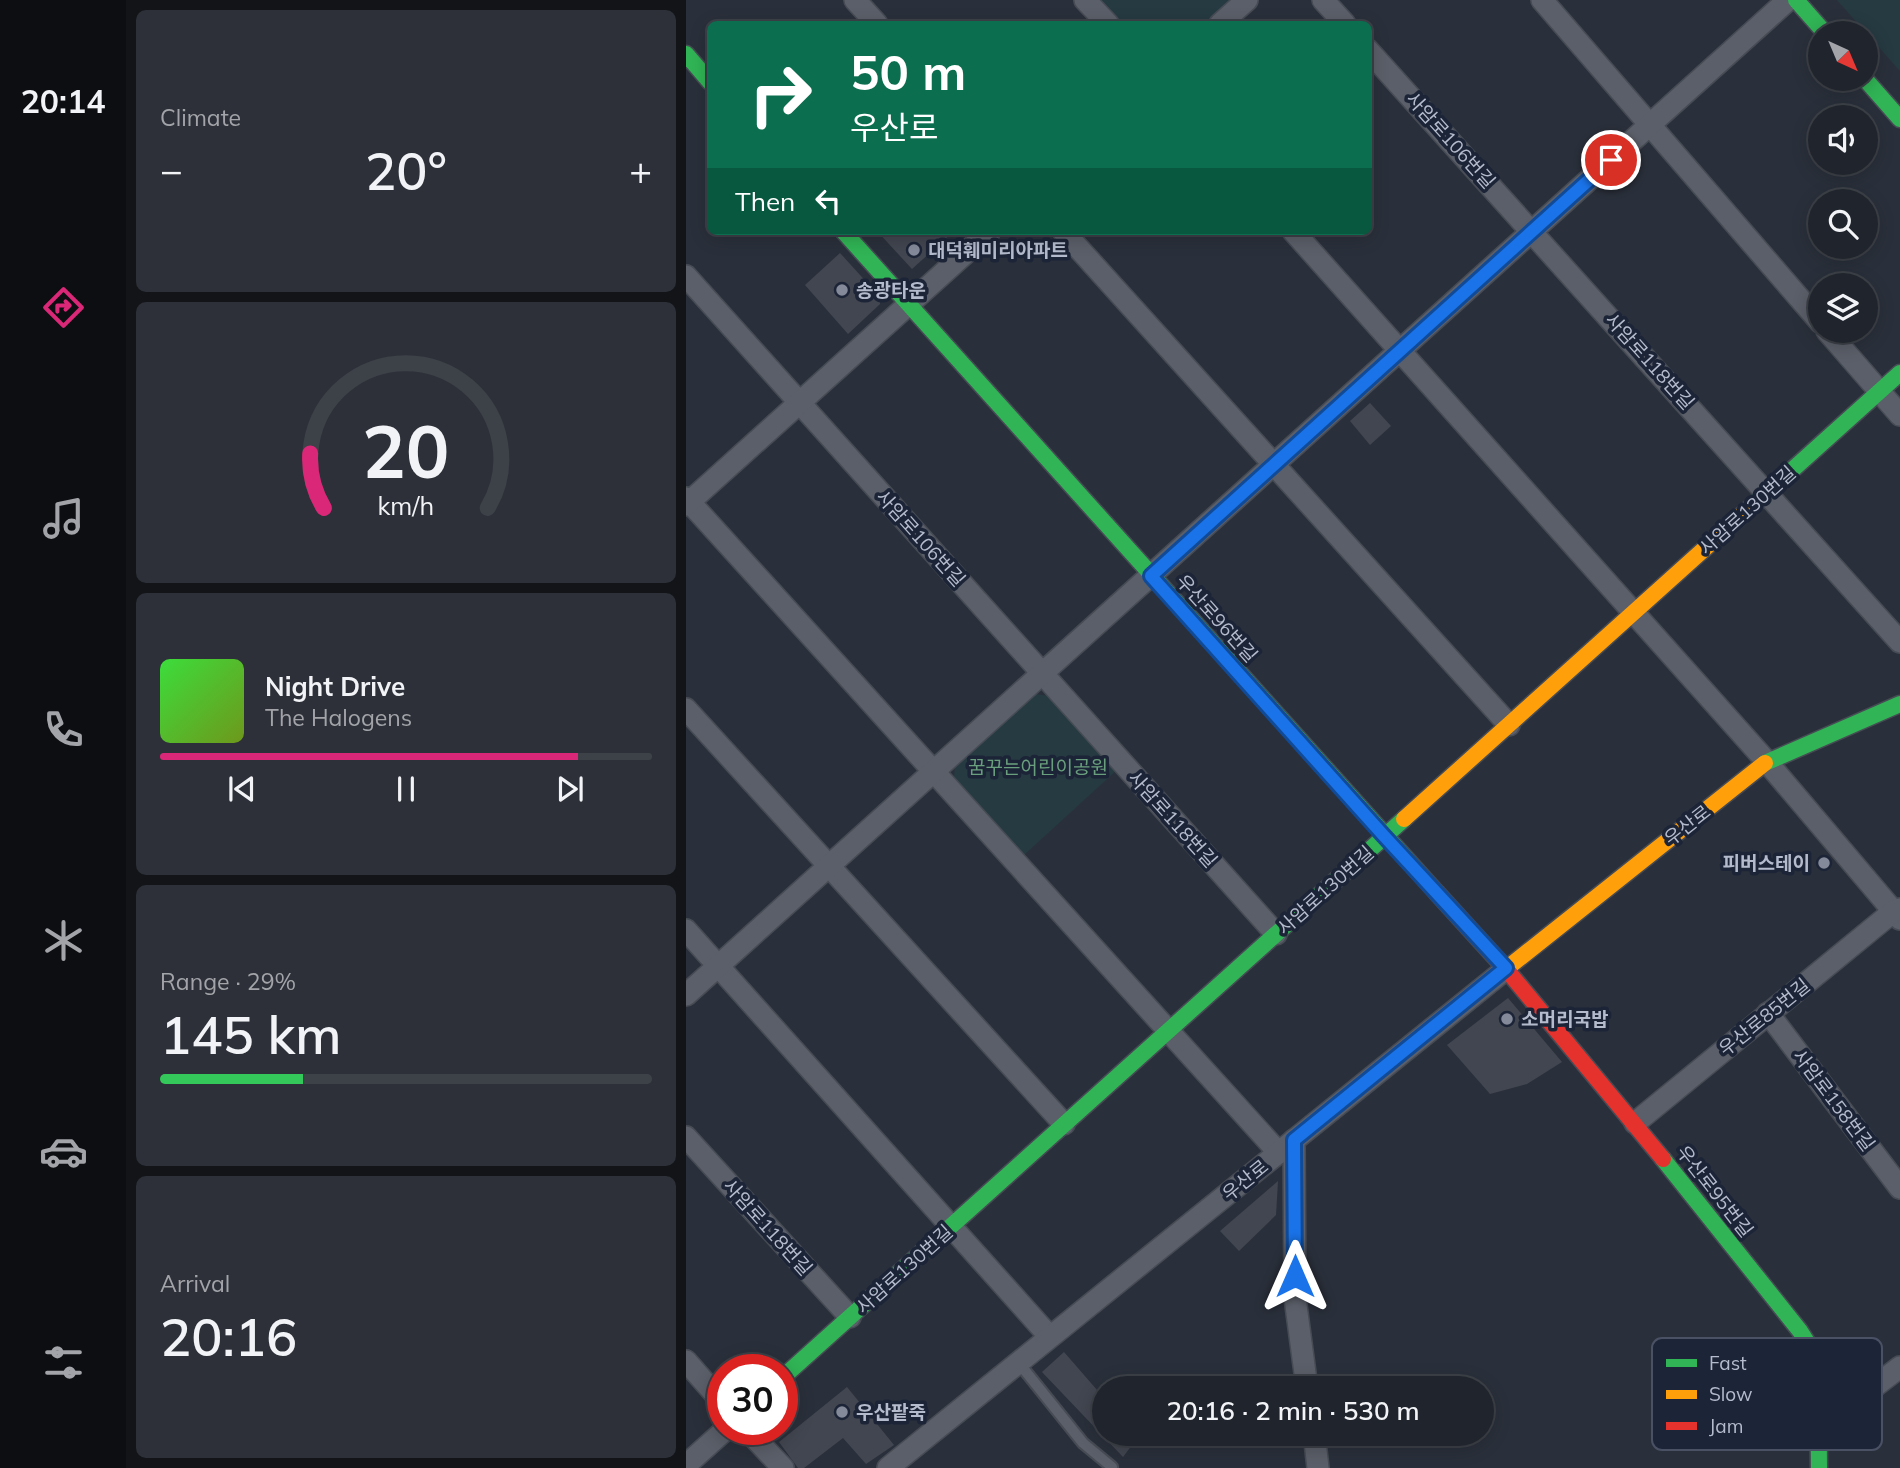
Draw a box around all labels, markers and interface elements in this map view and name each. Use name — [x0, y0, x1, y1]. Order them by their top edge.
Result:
north arrow — [1808, 21, 1878, 91]
map controls — [1808, 21, 1878, 343]
text: 50 m — [850, 41, 966, 102]
icon: right — [735, 49, 826, 140]
text: 20:14 — [21, 81, 105, 121]
street label: 사암로106번길 — [1401, 87, 1501, 193]
text: Climate — [160, 103, 241, 132]
button: sound — [1808, 105, 1878, 175]
text: 우산로 — [850, 107, 938, 147]
pin — [1581, 130, 1641, 190]
text: 20° — [365, 138, 447, 203]
icon: arrive — [1592, 141, 1630, 179]
text: − — [160, 146, 183, 194]
text: + — [629, 146, 652, 194]
icon: left — [809, 182, 847, 220]
text: Then — [735, 185, 795, 218]
button: search — [1808, 189, 1878, 259]
place label: 대덕훼미리아파트 — [928, 238, 1068, 262]
marker: 대덕훼미리아파트 — [906, 242, 922, 258]
button: layers — [1808, 273, 1878, 343]
place label: 송광타운 — [856, 278, 926, 302]
marker: 송광타운 — [834, 282, 850, 298]
icon: directions — [39, 283, 88, 332]
street label: 사암로118번길 — [1600, 308, 1700, 414]
text: 20 — [362, 406, 450, 497]
street label: 사암로130번길 — [1694, 460, 1800, 560]
street label: 사암로106번길 — [871, 485, 971, 591]
text: km/h — [378, 490, 434, 521]
icon: music — [39, 494, 88, 543]
street label: 우산로96번길 — [1171, 569, 1263, 667]
text: Night Drive — [265, 670, 405, 703]
text: The Halogens — [265, 703, 412, 732]
icon: phone — [39, 705, 88, 754]
park label: 꿈꾸는어린이공원 — [968, 755, 1108, 779]
street label: 사암로118번길 — [1123, 766, 1223, 872]
icon: previous — [223, 770, 261, 808]
icon: pause — [387, 770, 425, 808]
icon: next — [551, 770, 589, 808]
street label: 우산로 — [1659, 799, 1715, 851]
street label: 사암로130번길 — [1272, 840, 1378, 940]
place label: 피버스테이 — [1723, 851, 1810, 875]
marker: 피버스테이 — [1816, 855, 1832, 871]
icon: climate — [39, 916, 88, 965]
text: Range · 29% — [160, 967, 296, 996]
street label: 우산로85번길 — [1714, 973, 1814, 1061]
text: 145 km — [160, 1002, 341, 1067]
place label: 소머리국밥 — [1521, 1007, 1608, 1031]
marker: 소머리국밥 — [1499, 1011, 1515, 1027]
street label: 사암로158번길 — [1788, 1044, 1880, 1156]
icon: car — [39, 1127, 88, 1176]
street label: 우산로95번길 — [1672, 1140, 1758, 1242]
street label: 우산로 — [1217, 1154, 1273, 1206]
street label: 사암로118번길 — [718, 1174, 818, 1280]
street label: 사암로130번길 — [851, 1219, 957, 1319]
position arrow — [1258, 1239, 1332, 1313]
text: Arrival — [160, 1269, 230, 1298]
text: 20:16 — [160, 1304, 297, 1369]
icon: filters — [39, 1338, 88, 1387]
legend — [1652, 1338, 1882, 1450]
text: Fast — [1709, 1351, 1747, 1375]
speed limit sign: 30 — [707, 1354, 798, 1445]
text: Slow — [1709, 1382, 1753, 1406]
text: 20:16 · 2 min · 530 m — [1166, 1394, 1420, 1427]
place label: 우산팥죽 — [856, 1400, 926, 1424]
marker: 우산팥죽 — [834, 1404, 850, 1420]
text: Jam — [1709, 1414, 1743, 1438]

